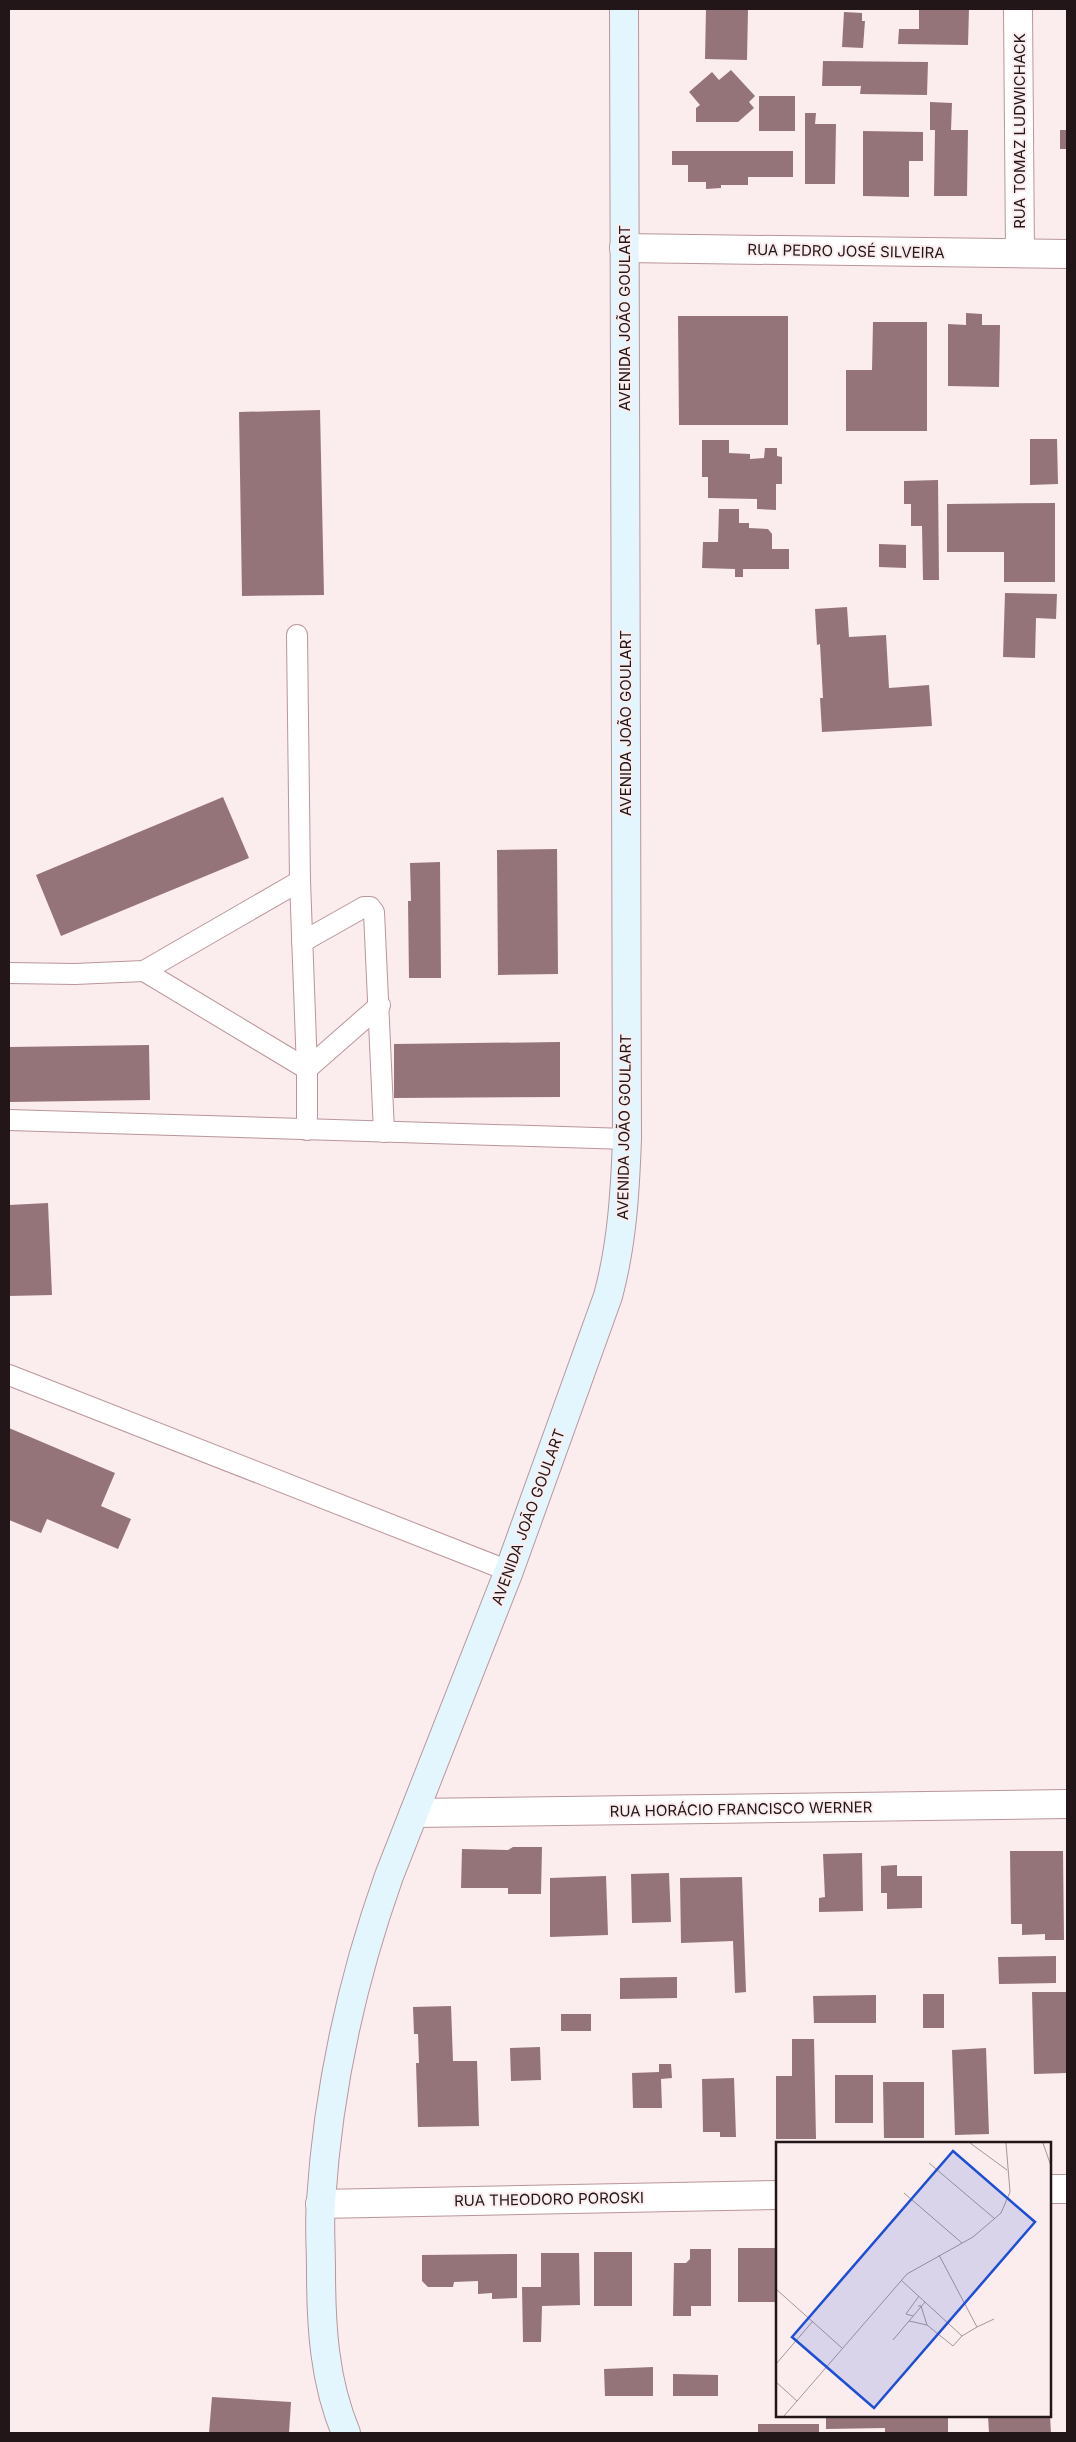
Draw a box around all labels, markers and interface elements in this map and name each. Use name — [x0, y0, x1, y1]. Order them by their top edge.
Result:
street label: RUA TOMAZ LUDWICHACK — [1010, 33, 1029, 229]
street label: AVENIDA JOÃO GOULART — [615, 225, 634, 411]
street label: RUA PEDRO JOSÉ SILVEIRA — [747, 240, 945, 262]
street label: AVENIDA JOÃO GOULART — [616, 630, 635, 816]
street label: AVENIDA JOÃO GOULART — [613, 1034, 635, 1220]
street label: AVENIDA JOÃO GOULART — [487, 1426, 569, 1608]
street label: RUA HORÁCIO FRANCISCO WERNER — [609, 1797, 873, 1821]
inset map — [776, 2142, 1051, 2417]
street label: RUA THEODORO POROSKI — [454, 2188, 644, 2210]

